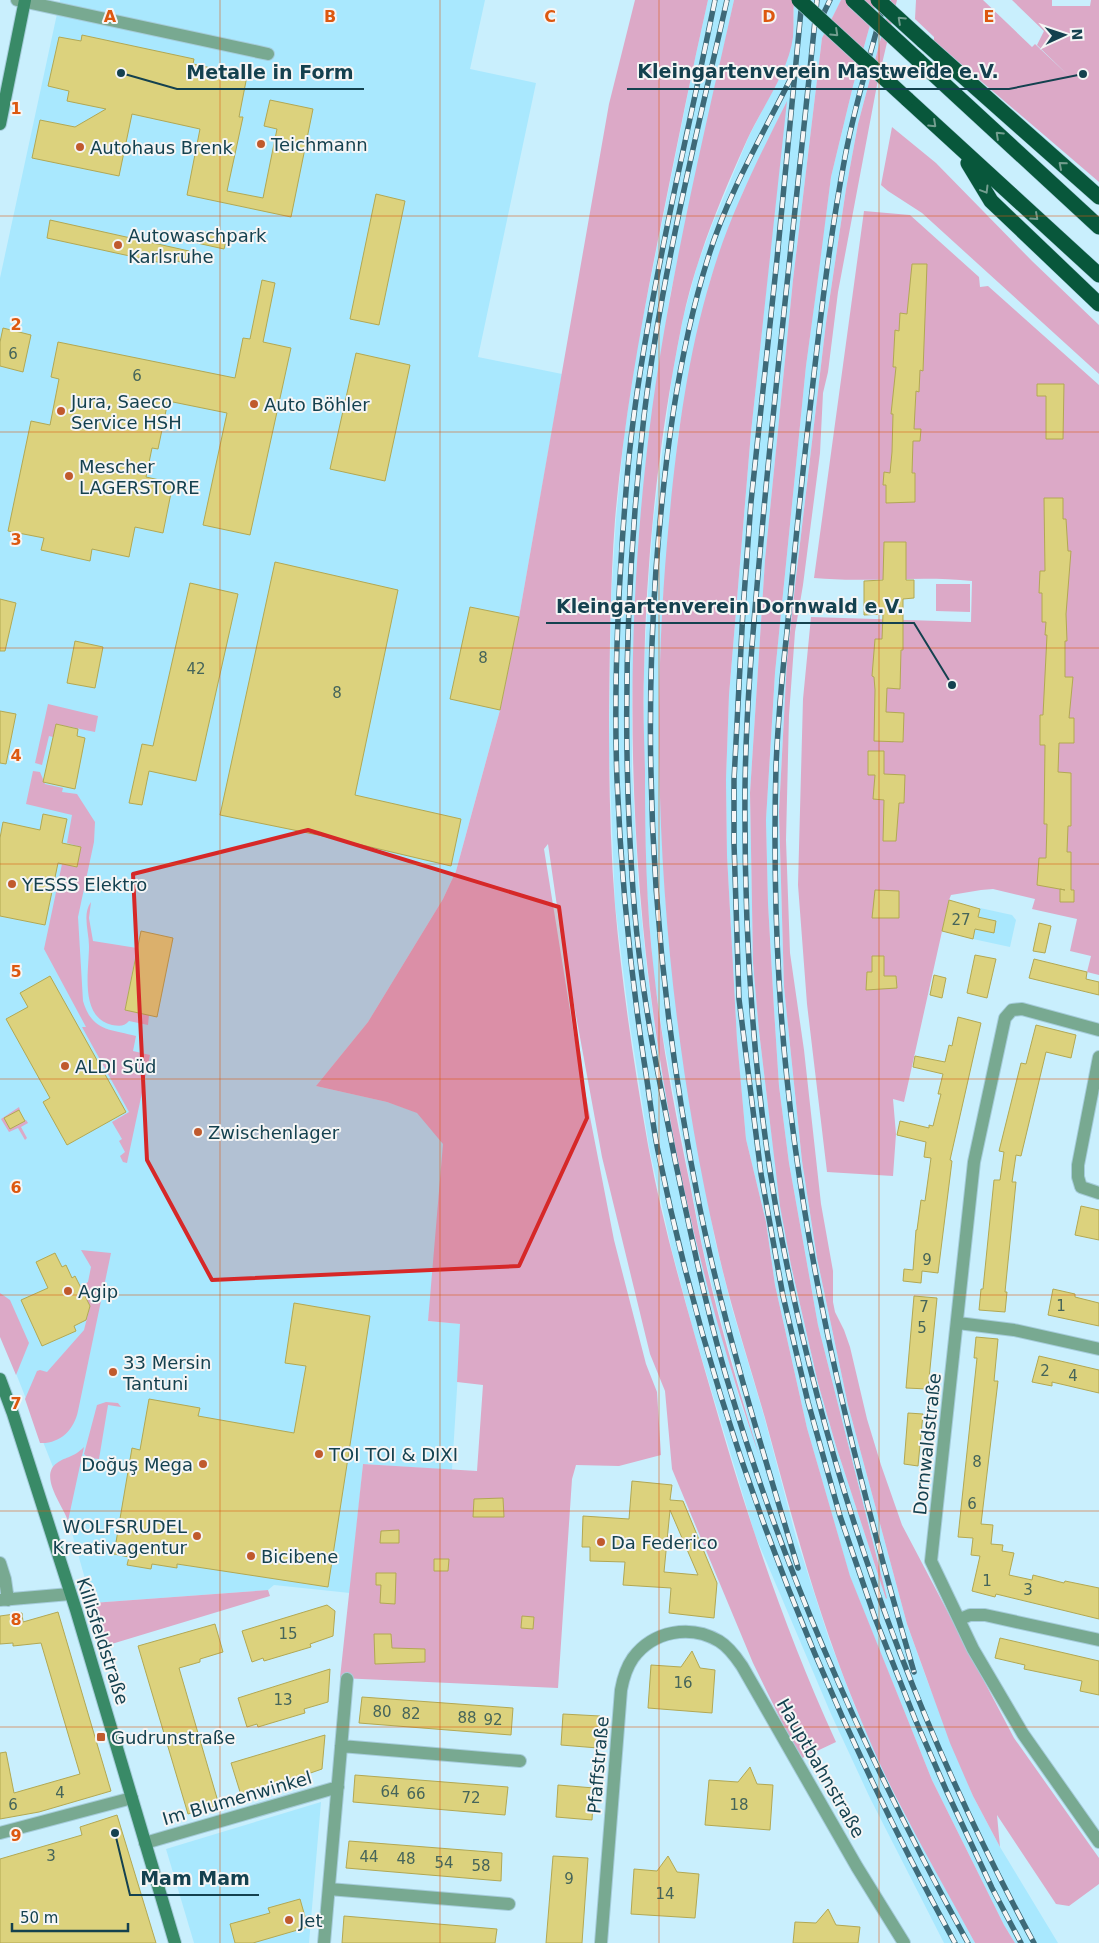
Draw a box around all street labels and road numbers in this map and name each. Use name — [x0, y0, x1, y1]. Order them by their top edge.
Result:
street label: Dornwaldstraße — [909, 1372, 945, 1516]
street label: Killisfeldstraße — [73, 1575, 133, 1707]
street label: Hauptbahnstraße — [773, 1695, 869, 1841]
street label: Pfaffstraße — [583, 1715, 613, 1815]
street label: Im Blumenwinkel — [160, 1767, 314, 1829]

